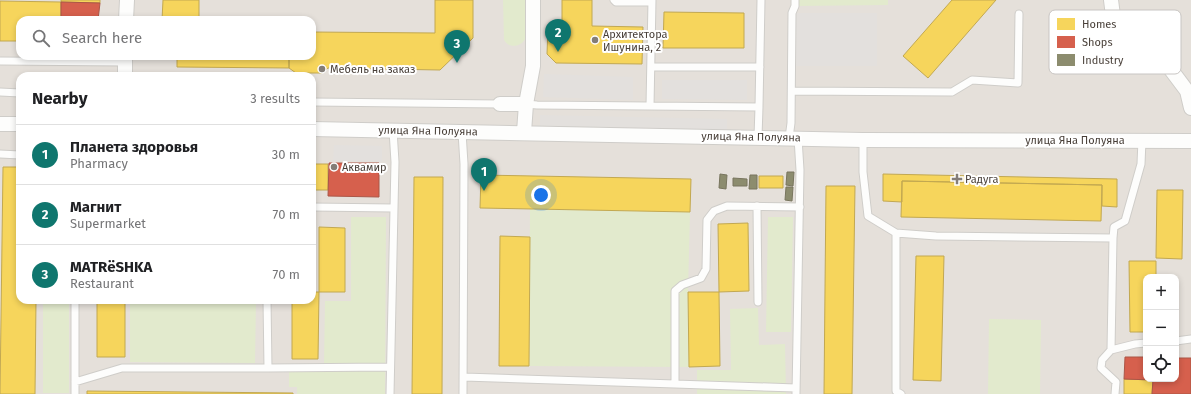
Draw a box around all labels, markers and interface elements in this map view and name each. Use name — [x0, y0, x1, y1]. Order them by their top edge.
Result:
legend — [1049, 10, 1181, 74]
search box — [16, 16, 316, 60]
text: Homes — [1082, 18, 1116, 31]
pin: 2 — [545, 19, 571, 52]
icon: search — [30, 27, 52, 49]
place label: Архитектора Ишунина, 2 — [603, 28, 668, 54]
text: Search here — [62, 29, 142, 47]
pin: 3 — [444, 30, 470, 63]
marker: Архитектора Ишунина, 2 — [590, 35, 600, 45]
text: Shops — [1082, 36, 1113, 49]
text: Industry — [1082, 54, 1124, 67]
place label: Мебель на заказ — [330, 63, 416, 76]
marker: Мебель на заказ — [317, 64, 327, 74]
text: Nearby — [32, 88, 87, 109]
text: 3 results — [250, 91, 300, 106]
street label: улица Яна Полуяна — [378, 124, 478, 138]
street label: улица Яна Полуяна — [701, 130, 801, 144]
street label: улица Яна Полуяна — [1025, 134, 1125, 147]
text: Планета здоровья — [70, 138, 198, 156]
text: 1 — [42, 147, 48, 162]
text: 30 m — [272, 147, 300, 162]
text: Pharmacy — [70, 156, 128, 171]
pin: 1 — [471, 158, 497, 191]
place label: Аквамир — [342, 161, 387, 174]
marker: Аквамир — [329, 162, 339, 172]
place label: Радуга — [965, 173, 999, 186]
marker: Радуга — [952, 174, 962, 184]
your location — [531, 185, 551, 205]
text: Магнит — [70, 198, 121, 216]
text: 2 — [42, 207, 48, 222]
text: 70 m — [273, 207, 300, 222]
text: Supermarket — [70, 216, 146, 231]
text: MATRёSHKA — [70, 258, 152, 276]
text: 3 — [42, 267, 48, 282]
text: 70 m — [273, 267, 300, 282]
map controls — [1143, 274, 1179, 382]
button: + — [1143, 274, 1179, 310]
text: Restaurant — [70, 276, 134, 291]
button: − — [1143, 310, 1179, 346]
button: locate — [1143, 346, 1179, 382]

